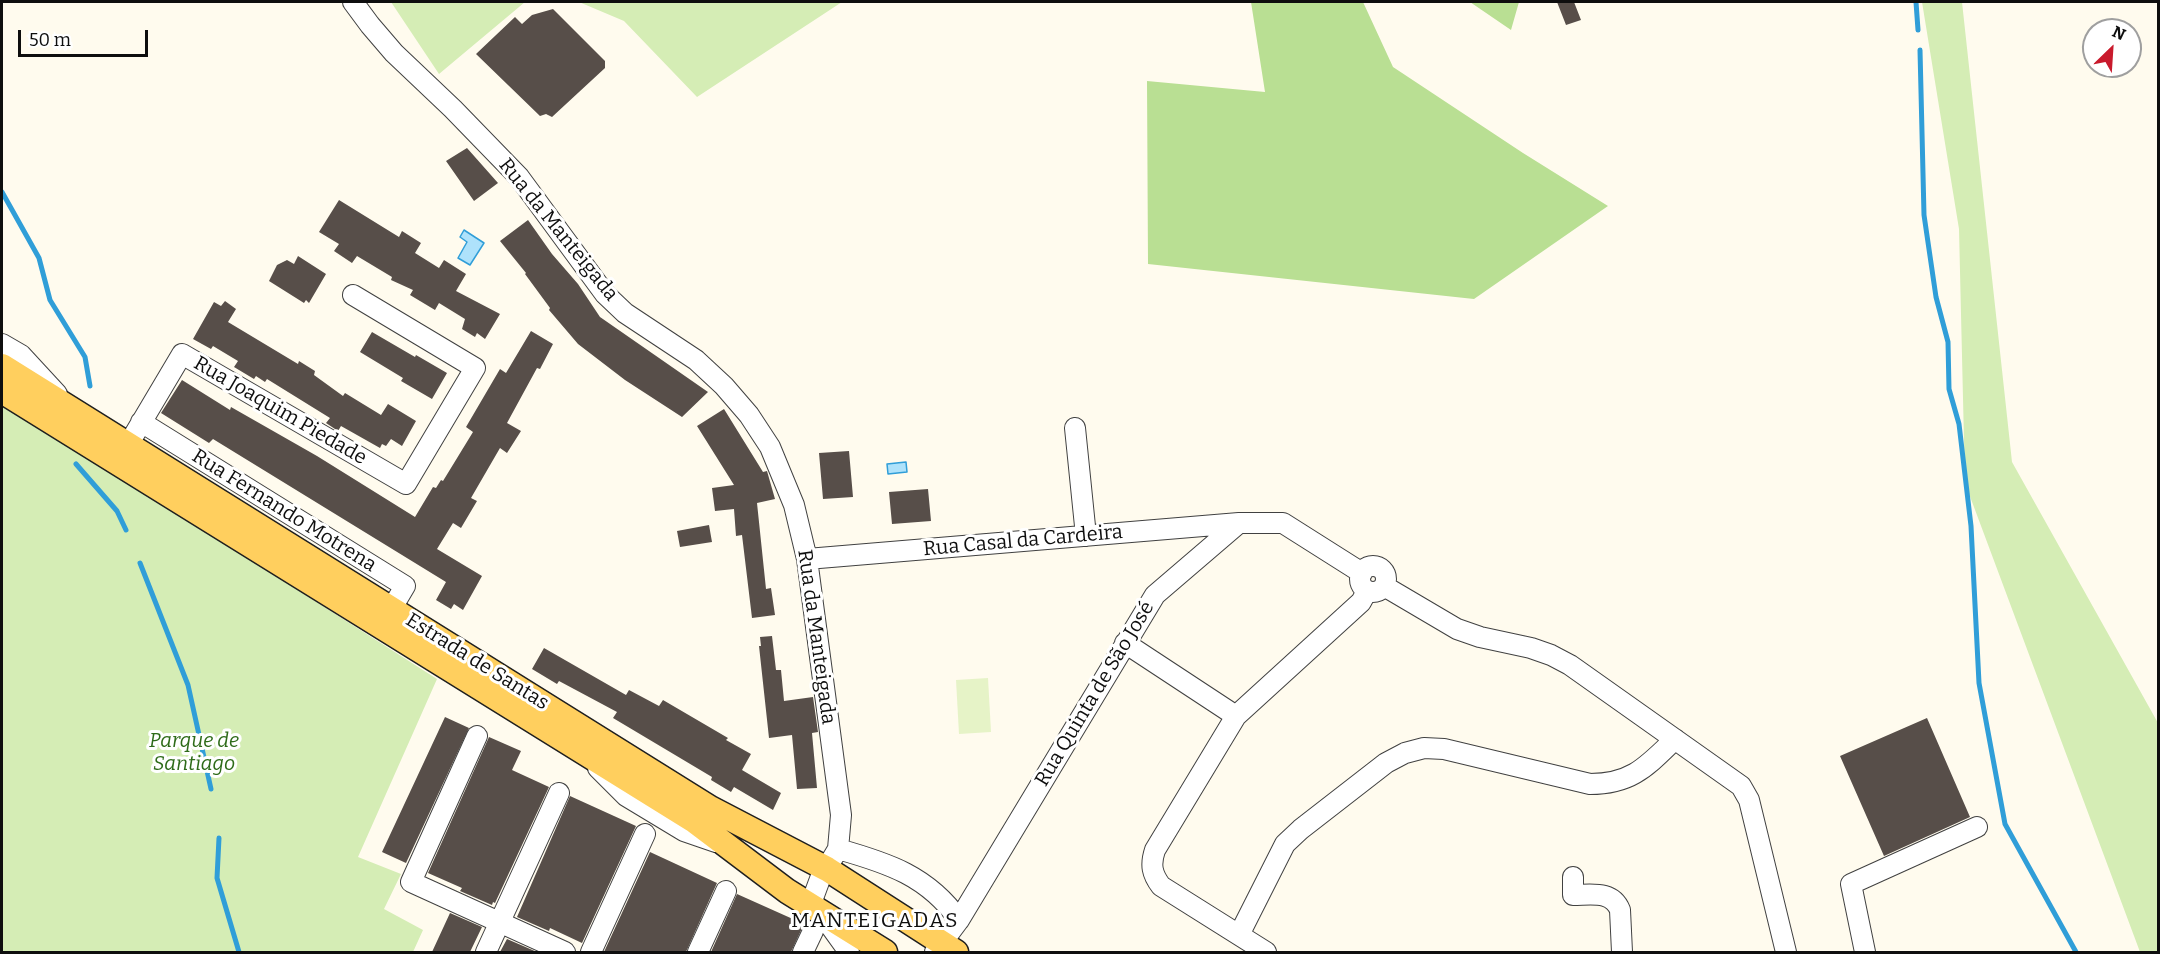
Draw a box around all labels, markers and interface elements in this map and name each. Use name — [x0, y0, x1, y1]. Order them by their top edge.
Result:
scale bar — [21, 18, 152, 56]
north arrow — [2082, 18, 2142, 78]
text: N — [2109, 22, 2129, 44]
text: 50 m — [29, 29, 71, 51]
street label: Rua da Manteigada — [493, 154, 623, 306]
street label: Rua Joaquim Piedade — [189, 352, 371, 470]
street label: Rua Fernando Motrena — [187, 444, 381, 578]
street label: Rua Casal da Cardeira — [922, 520, 1124, 562]
street label: Rua da Manteigada — [792, 548, 840, 726]
street label: Rua Quinta de São José — [1030, 597, 1160, 791]
street label: Estrada de Santas — [401, 608, 553, 716]
park label: Parque de Santiago — [149, 729, 239, 776]
district label: MANTEIGADAS — [791, 908, 959, 934]

